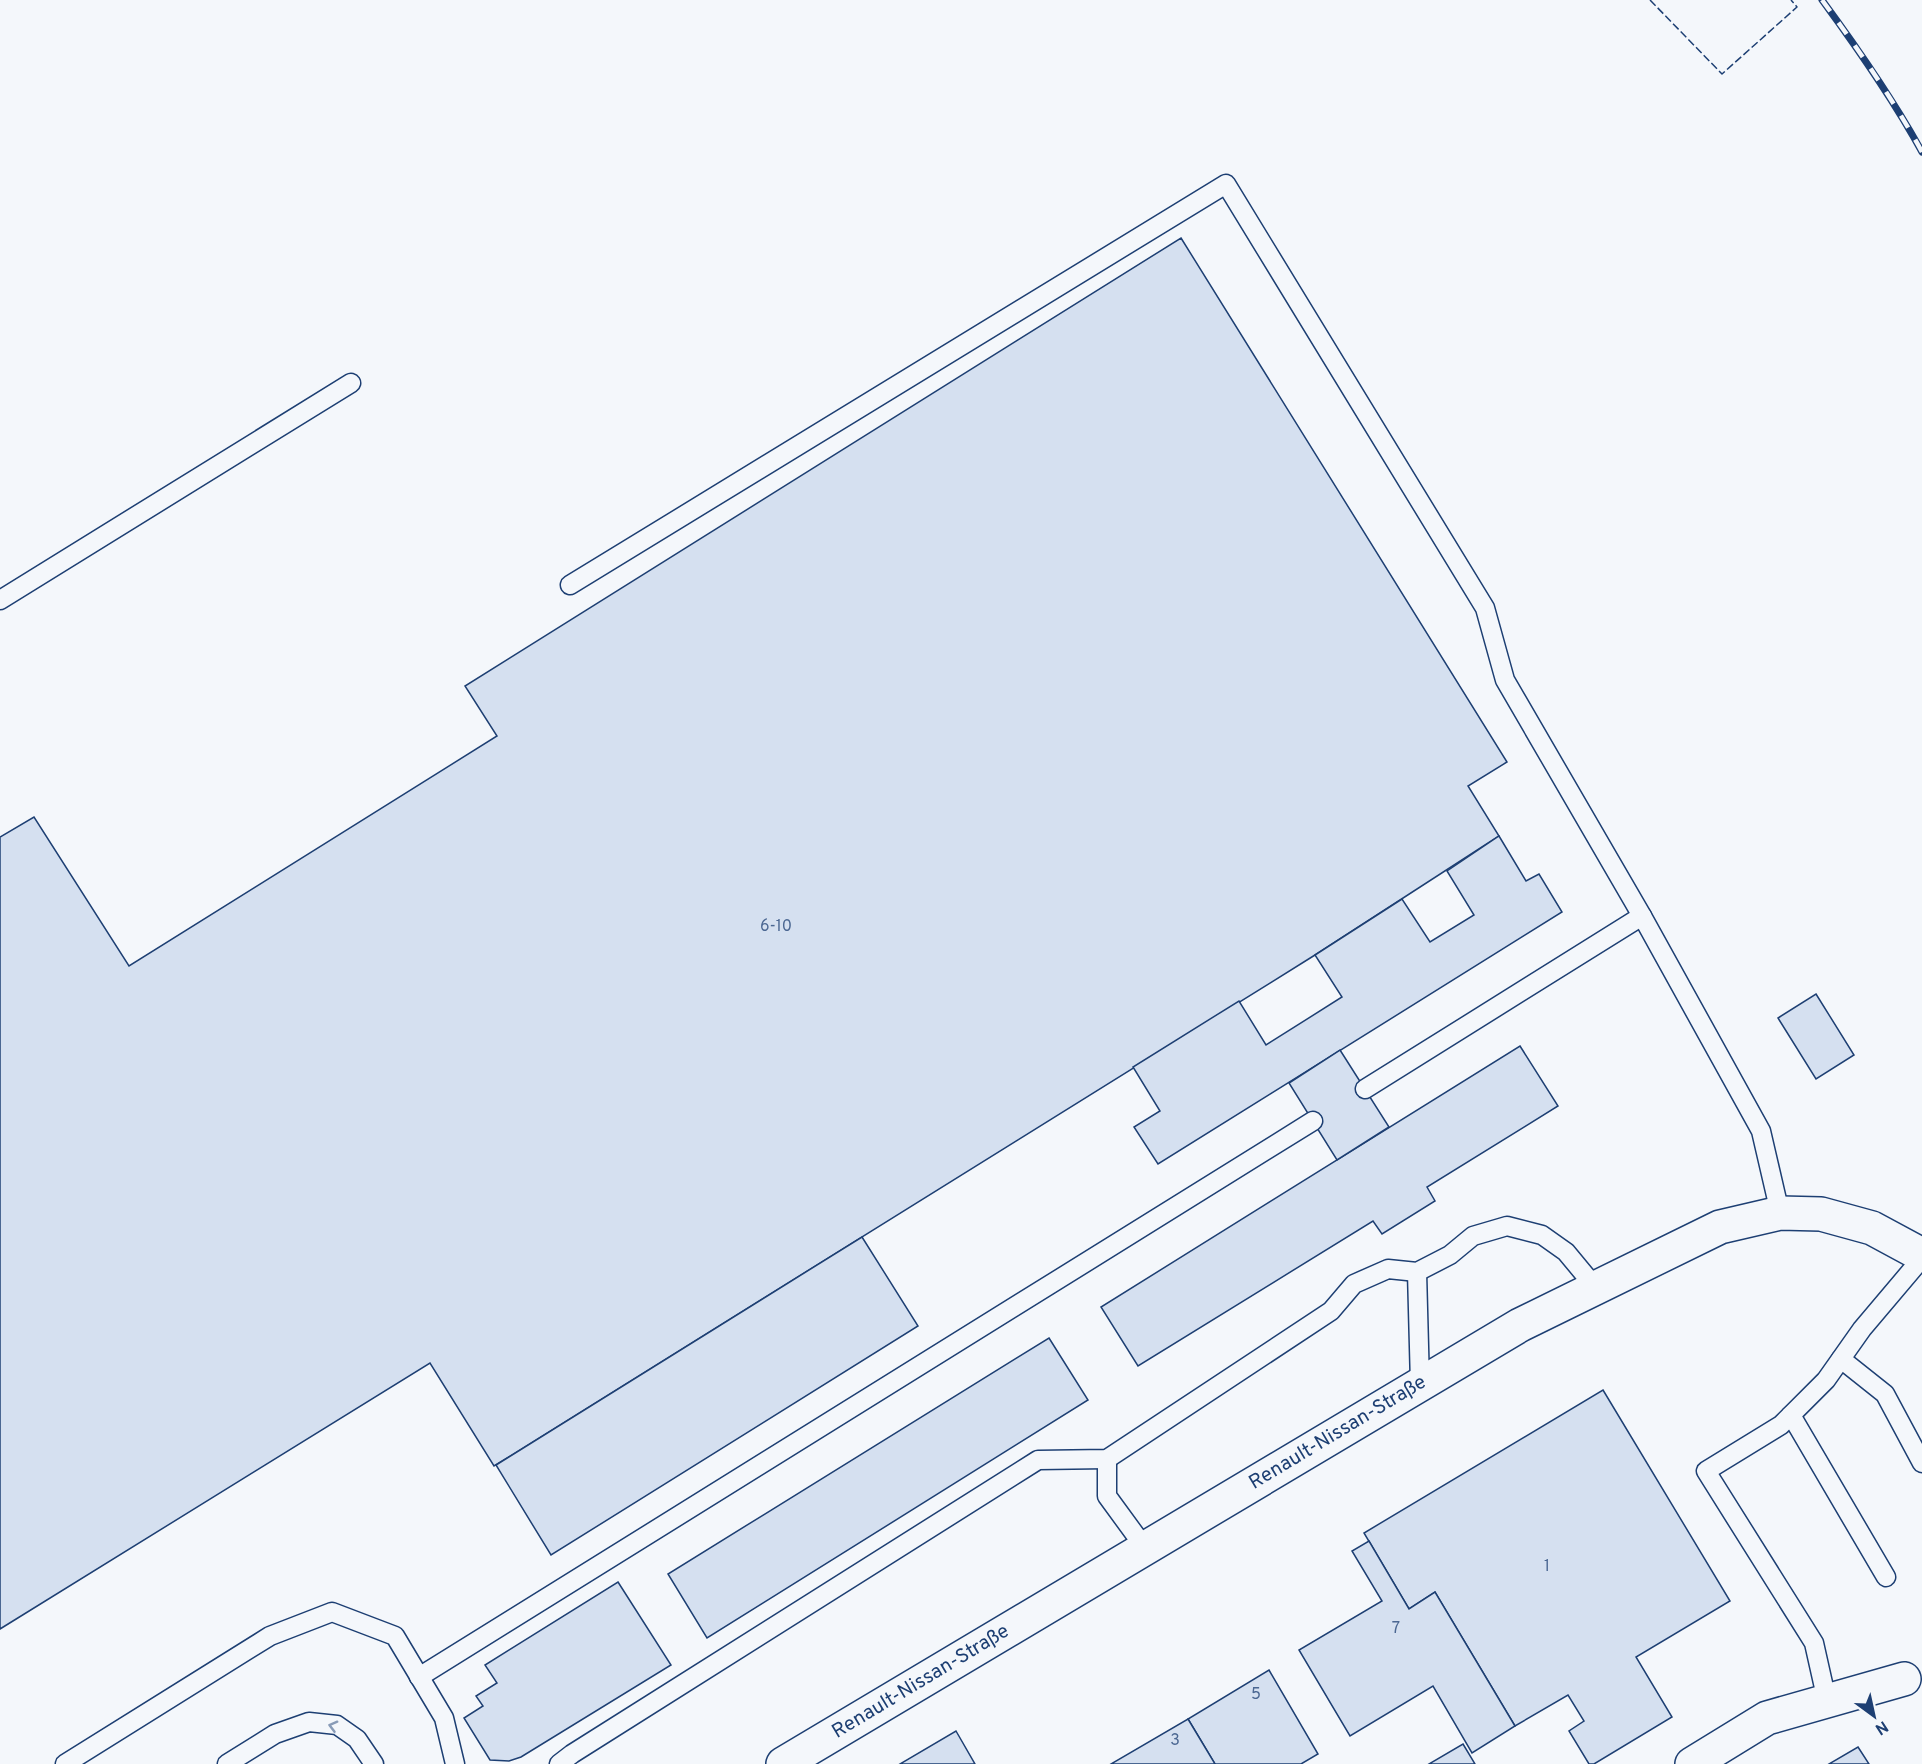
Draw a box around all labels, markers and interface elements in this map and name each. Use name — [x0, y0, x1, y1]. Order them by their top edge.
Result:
house number: 6-10 — [760, 917, 792, 937]
street label: Renault-Nissan-Straße — [1245, 1370, 1431, 1496]
house number: 1 — [1544, 1557, 1550, 1577]
street label: Renault-Nissan-Straße — [828, 1619, 1014, 1745]
house number: 7 — [1392, 1619, 1400, 1639]
house number: 5 — [1251, 1685, 1261, 1705]
north arrow — [1844, 1686, 1904, 1746]
text: N — [1871, 1715, 1891, 1738]
one-way arrow — [328, 1721, 338, 1733]
house number: 3 — [1170, 1731, 1180, 1751]

